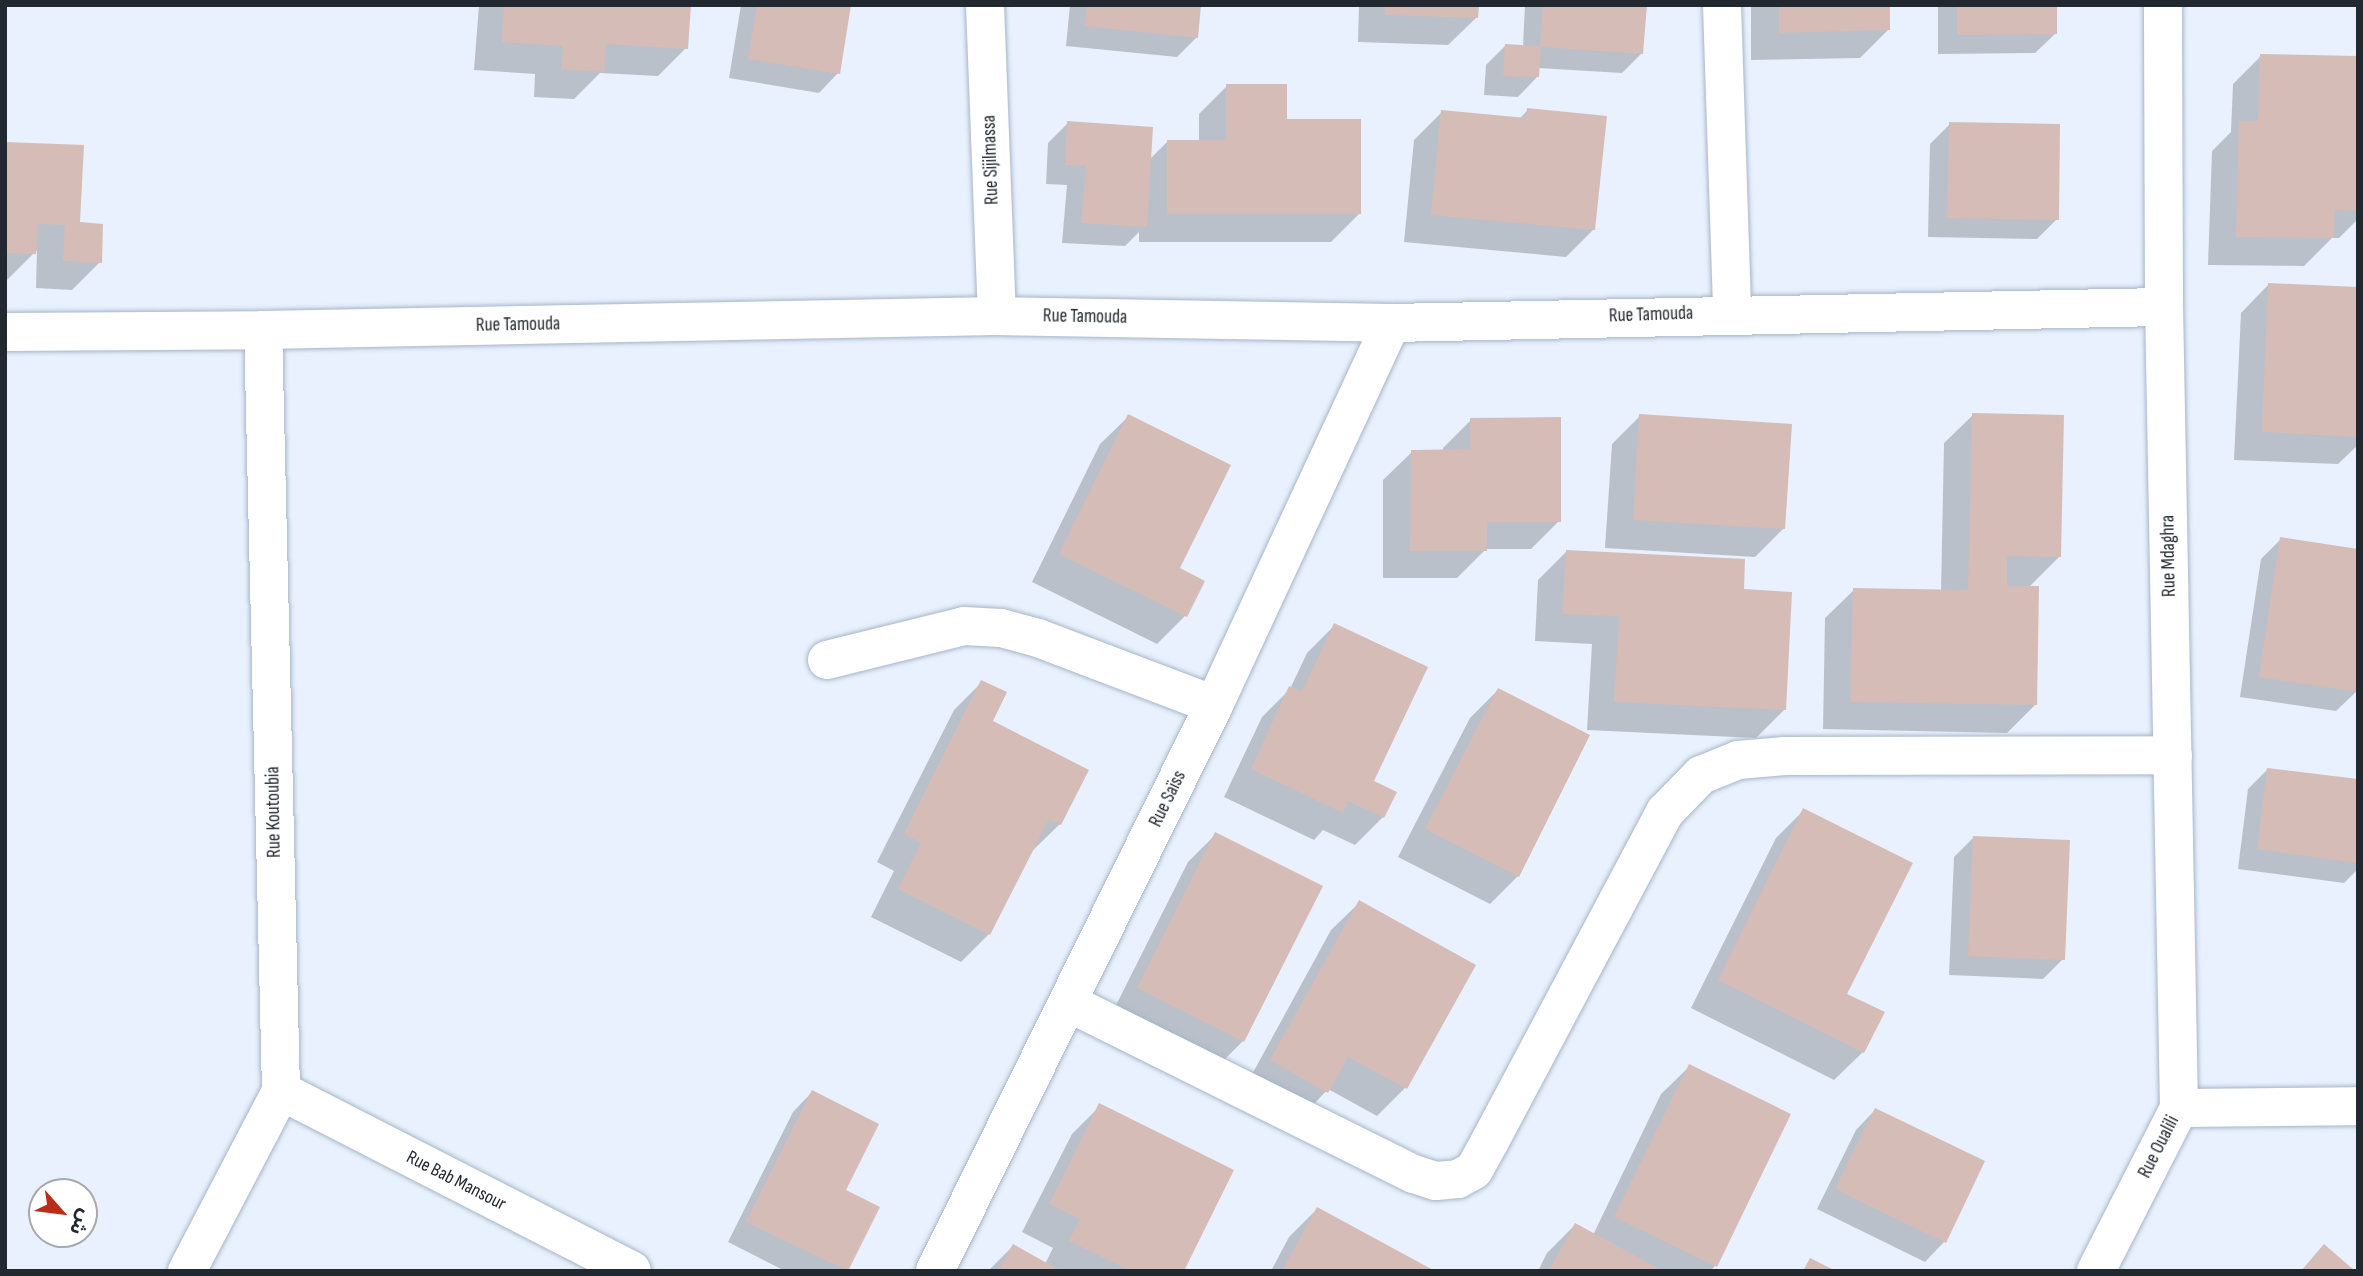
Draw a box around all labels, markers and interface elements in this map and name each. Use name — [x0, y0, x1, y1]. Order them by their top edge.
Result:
street label: Rue Sijilmassa — [978, 115, 1004, 205]
street label: Rue Tamouda — [1608, 302, 1694, 328]
street label: Rue Tamouda — [1043, 305, 1127, 329]
street label: Rue Tamouda — [476, 313, 560, 337]
street label: Rue Mdaghra — [2157, 515, 2181, 597]
street label: Rue Koutoubia — [262, 766, 286, 858]
street label: Rue Saïss — [1145, 767, 1191, 831]
street label: Rue Oualili — [2134, 1112, 2184, 1182]
street label: Rue Bab Mansour — [402, 1146, 510, 1216]
north arrow — [28, 1178, 98, 1248]
text: ش — [64, 1205, 96, 1239]

